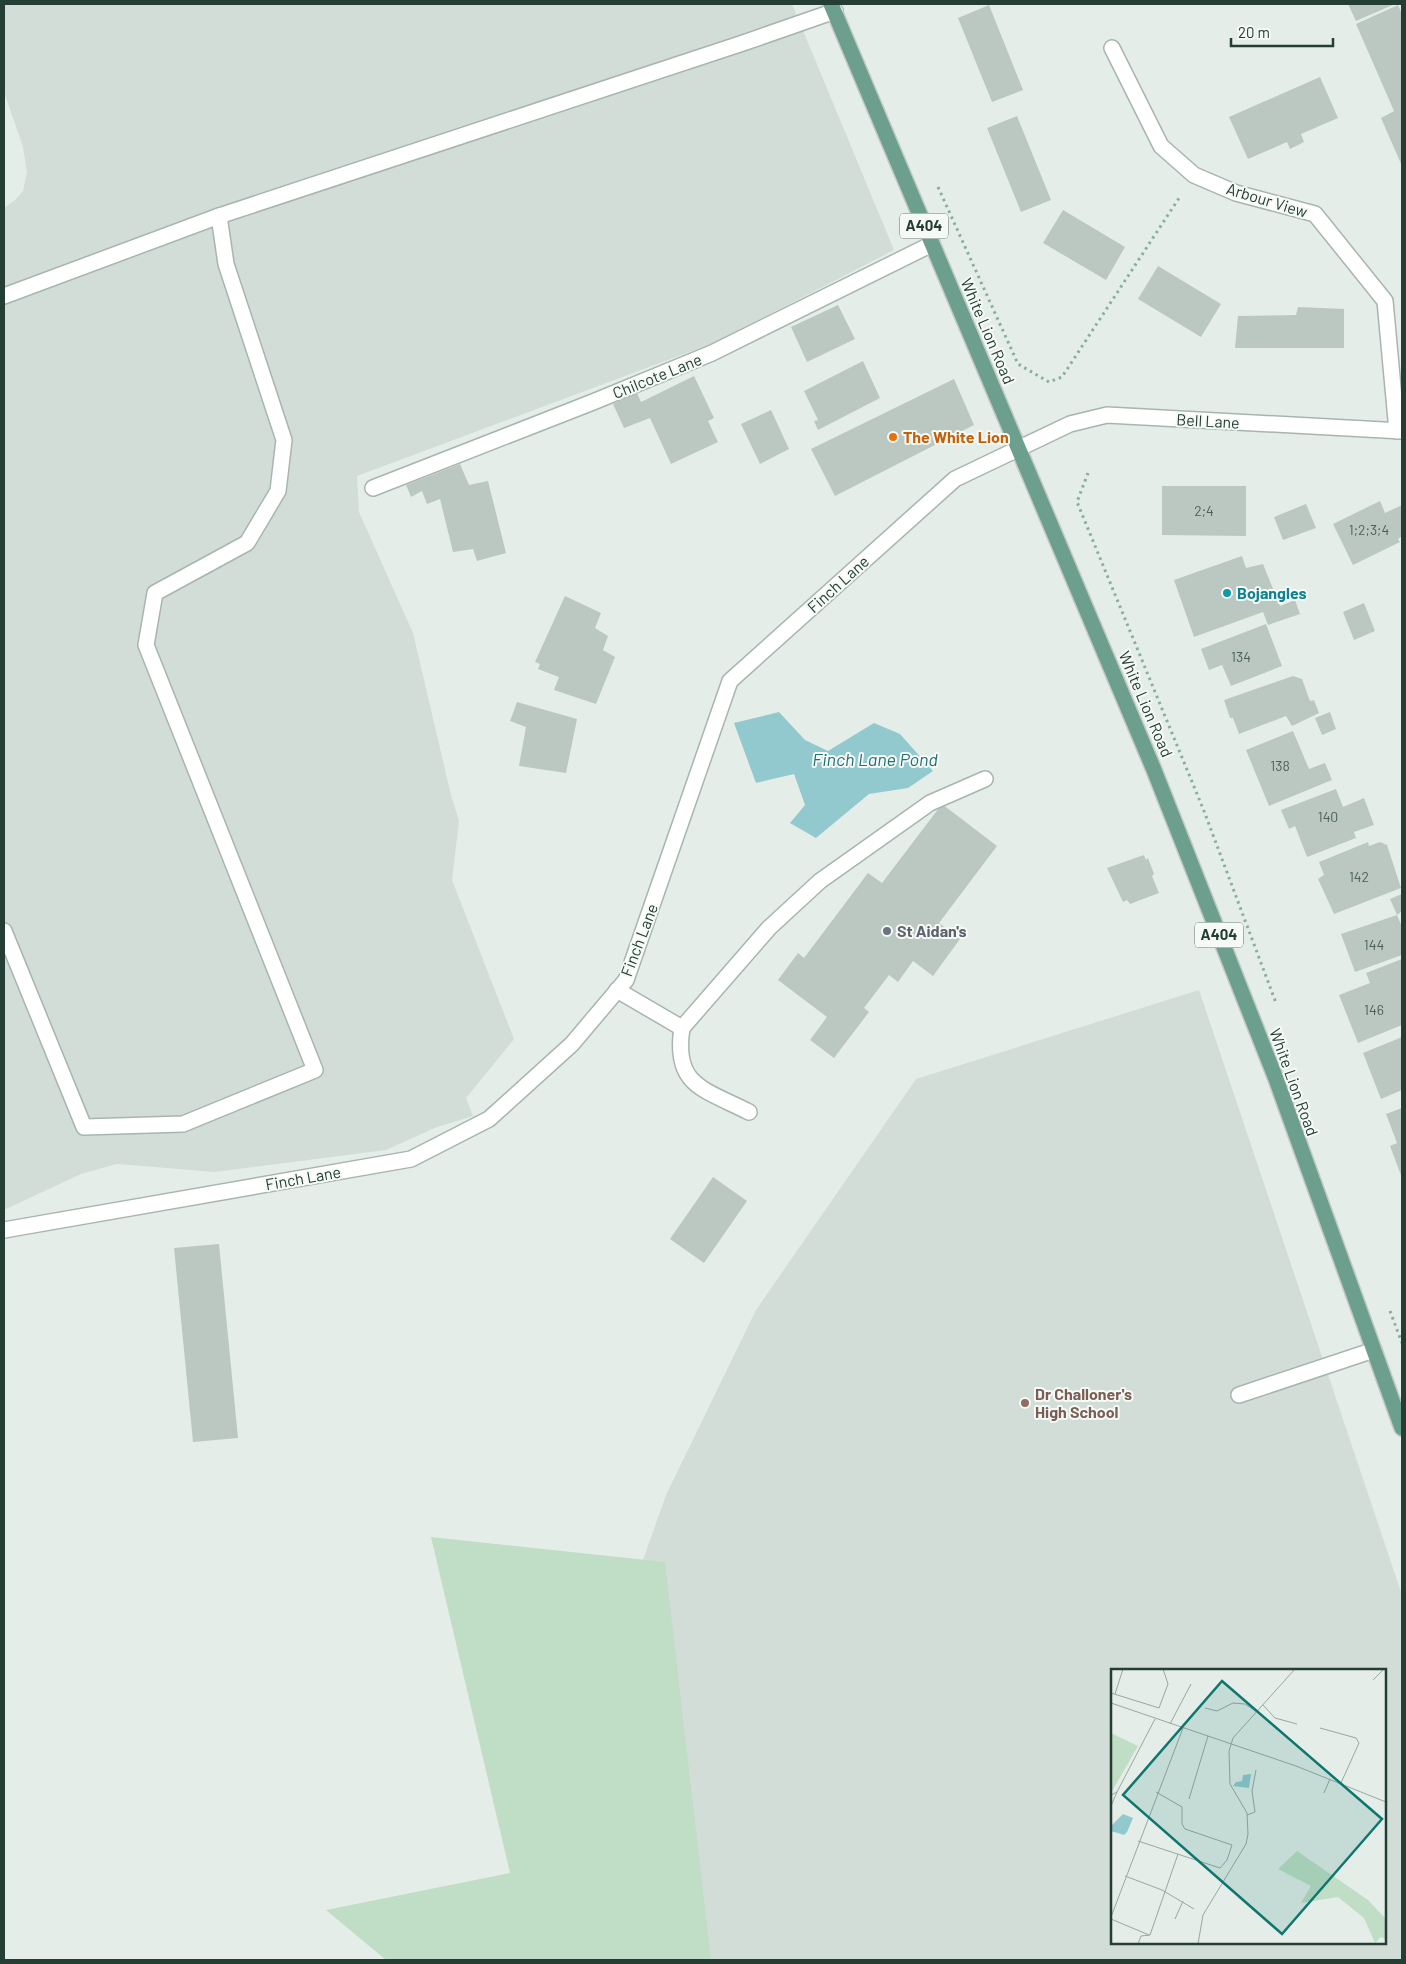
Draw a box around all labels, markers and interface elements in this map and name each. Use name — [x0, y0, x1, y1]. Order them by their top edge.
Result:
scale bar — [1231, 15, 1334, 47]
text: 20 m — [1238, 23, 1270, 41]
street label: Arbour View — [1224, 178, 1310, 221]
road number: A404 — [900, 214, 948, 238]
street label: White Lion Road — [958, 275, 1019, 387]
street label: Chilcote Lane — [609, 349, 704, 402]
street label: Bell Lane — [1176, 409, 1240, 432]
place label: The White Lion — [903, 427, 1009, 446]
marker: The White Lion — [887, 431, 899, 443]
house number: 2;4 — [1194, 502, 1214, 519]
house number: 1;2;3;4 — [1349, 521, 1389, 538]
street label: Finch Lane — [803, 551, 872, 616]
place label: Bojangles — [1237, 583, 1307, 602]
marker: Bojangles — [1221, 587, 1233, 599]
street label: White Lion Road — [1116, 648, 1177, 760]
house number: 134 — [1231, 648, 1251, 665]
water label: Finch Lane Pond — [812, 748, 938, 770]
house number: 138 — [1270, 757, 1290, 774]
house number: 140 — [1318, 808, 1338, 825]
house number: 142 — [1349, 868, 1369, 885]
street label: Finch Lane — [616, 901, 661, 979]
place label: St Aidan's — [897, 921, 967, 940]
road number: A404 — [1195, 922, 1243, 948]
marker: St Aidan's — [881, 925, 893, 937]
house number: 144 — [1364, 936, 1384, 953]
house number: 146 — [1364, 1001, 1384, 1018]
street label: White Lion Road — [1266, 1025, 1323, 1138]
street label: Finch Lane — [264, 1162, 342, 1193]
place label: Dr Challoner's High School — [1035, 1384, 1132, 1421]
marker: Dr Challoner's High School — [1019, 1397, 1031, 1409]
inset map — [1111, 1669, 1386, 1944]

